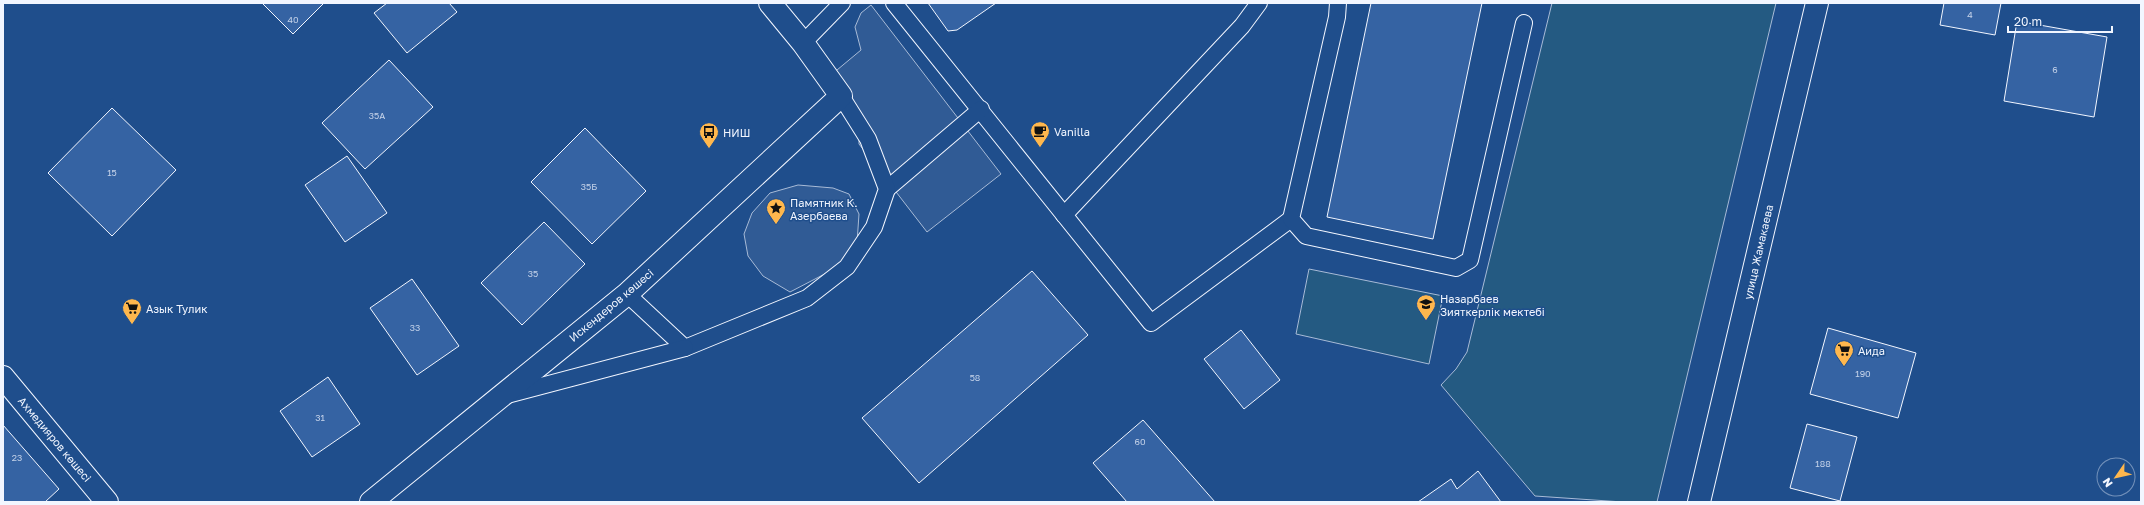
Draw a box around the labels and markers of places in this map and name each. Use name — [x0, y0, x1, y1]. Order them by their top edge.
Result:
cafe icon: Vanilla — [1029, 120, 1051, 148]
bus stop icon: НИШ — [698, 121, 720, 149]
place label: Vanilla — [1054, 125, 1090, 138]
place label: НИШ — [723, 126, 750, 139]
place label: Памятник К. Азербаева — [790, 196, 858, 222]
place icon: Памятник К. Азербаева — [765, 197, 787, 225]
place label: Назарбаев Зияткерлік мектебі — [1440, 292, 1545, 318]
school or university icon: Назарбаев Зияткерлік мектебі — [1415, 293, 1437, 321]
supermarket icon: Азык Тулик — [121, 297, 143, 325]
place label: Азык Тулик — [146, 302, 208, 315]
supermarket icon: Аида — [1833, 339, 1855, 367]
place label: Аида — [1858, 344, 1885, 357]

